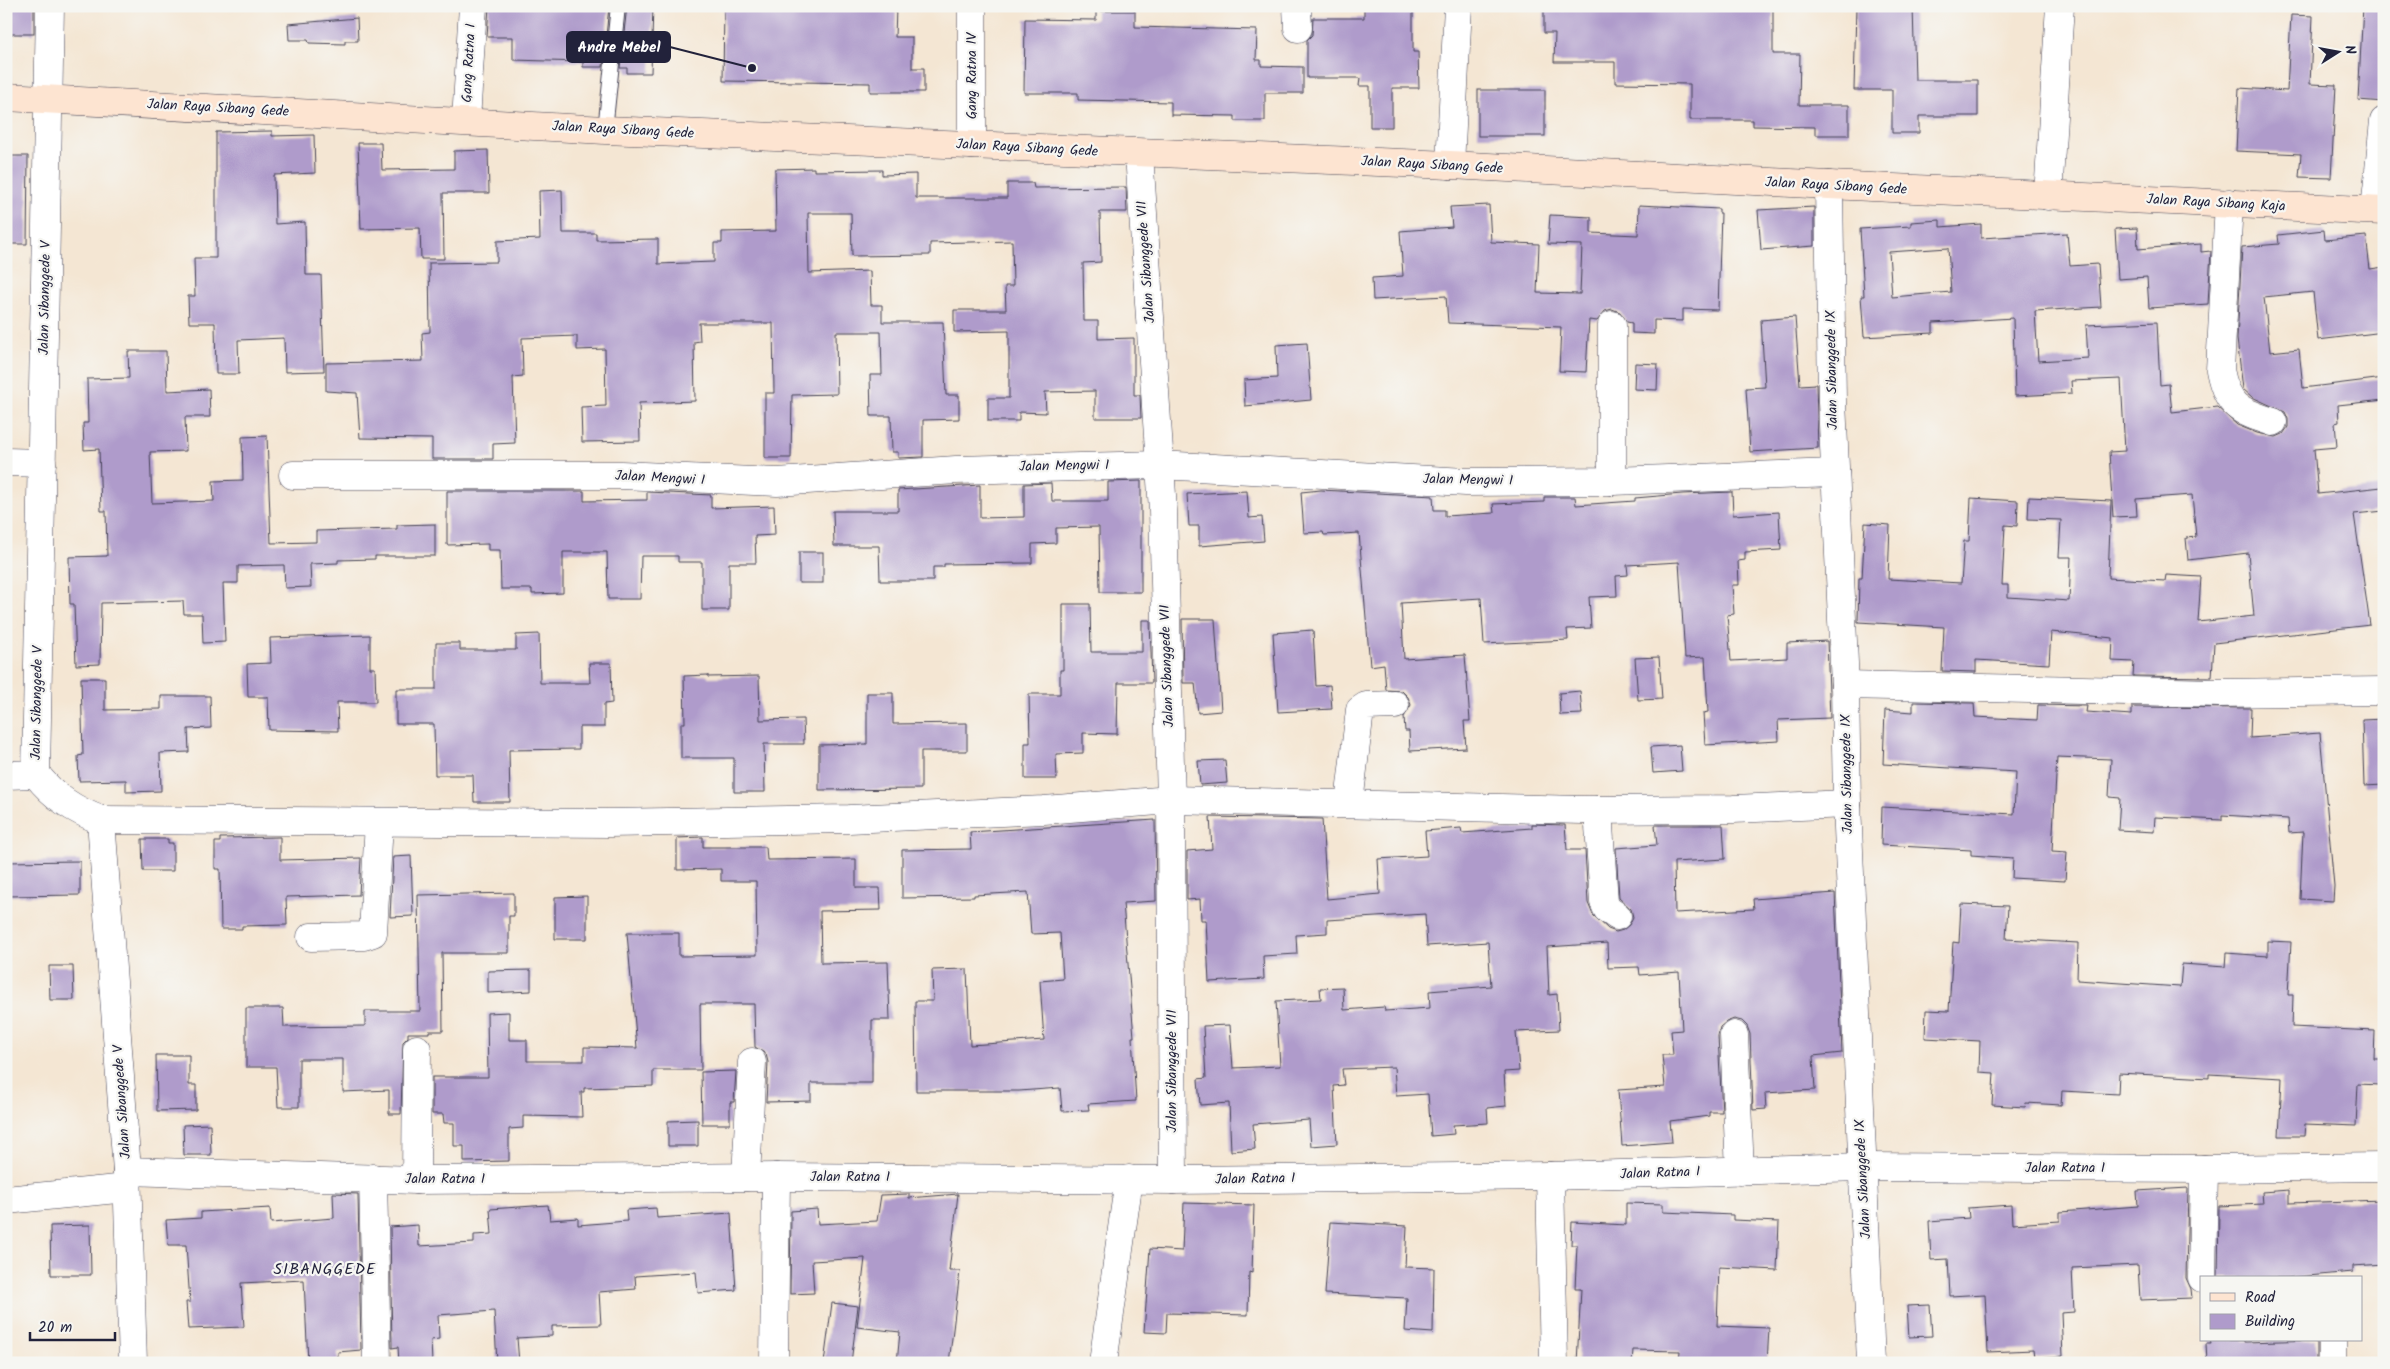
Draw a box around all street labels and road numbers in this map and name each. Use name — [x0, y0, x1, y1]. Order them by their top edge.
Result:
street label: Gang Ratna I — [456, 23, 482, 103]
street label: Gang Ratna IV — [961, 31, 983, 119]
street label: Jalan Raya Sibang Gede — [146, 93, 290, 123]
street label: Jalan Raya Sibang Gede — [551, 115, 695, 145]
street label: Jalan Raya Sibang Gede — [955, 133, 1099, 163]
street label: Jalan Raya Sibang Gede — [1360, 150, 1504, 180]
street label: Jalan Raya Sibang Gede — [1764, 171, 1908, 201]
street label: Jalan Raya Sibang Kaja — [2146, 188, 2286, 218]
street label: Jalan Sibanggede VII — [1131, 200, 1161, 324]
street label: Jalan Sibanggede V — [33, 239, 57, 355]
street label: Jalan Sibanggede IX — [1820, 310, 1844, 430]
street label: Jalan Mengwi I — [1019, 454, 1109, 478]
street label: Jalan Mengwi I — [614, 465, 706, 491]
street label: Jalan Mengwi I — [1423, 468, 1513, 492]
street label: Jalan Sibanggede VII — [1154, 604, 1180, 728]
street label: Jalan Sibanggede V — [25, 644, 49, 760]
street label: Jalan Sibanggede IX — [1835, 714, 1859, 834]
street label: Jalan Sibanggede VII — [1161, 1010, 1183, 1132]
street label: Jalan Sibanggede V — [107, 1043, 137, 1160]
street label: Jalan Sibanggede IX — [1849, 1118, 1877, 1239]
street label: Jalan Ratna I — [2025, 1157, 2105, 1179]
street label: Jalan Ratna I — [1619, 1161, 1701, 1185]
street label: Jalan Ratna I — [810, 1166, 890, 1188]
street label: Jalan Ratna I — [1215, 1167, 1295, 1191]
street label: Jalan Ratna I — [405, 1168, 485, 1190]

